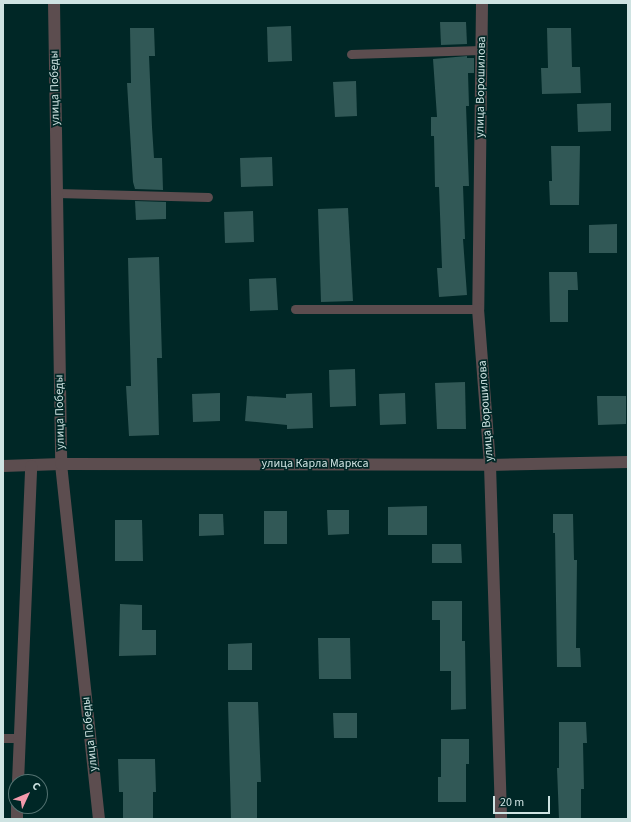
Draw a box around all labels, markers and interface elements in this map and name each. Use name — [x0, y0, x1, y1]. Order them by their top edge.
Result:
street label: улица Ворошилова — [473, 36, 489, 138]
street label: улица Победы — [47, 50, 63, 126]
street label: улица Ворошилова — [475, 360, 497, 462]
street label: улица Победы — [52, 374, 68, 450]
street label: улица Карла Маркса — [262, 457, 368, 471]
street label: улица Победы — [79, 696, 101, 772]
north arrow — [8, 774, 48, 814]
text: С — [29, 778, 44, 794]
scale bar — [495, 788, 552, 814]
text: 20 m — [500, 794, 524, 811]

